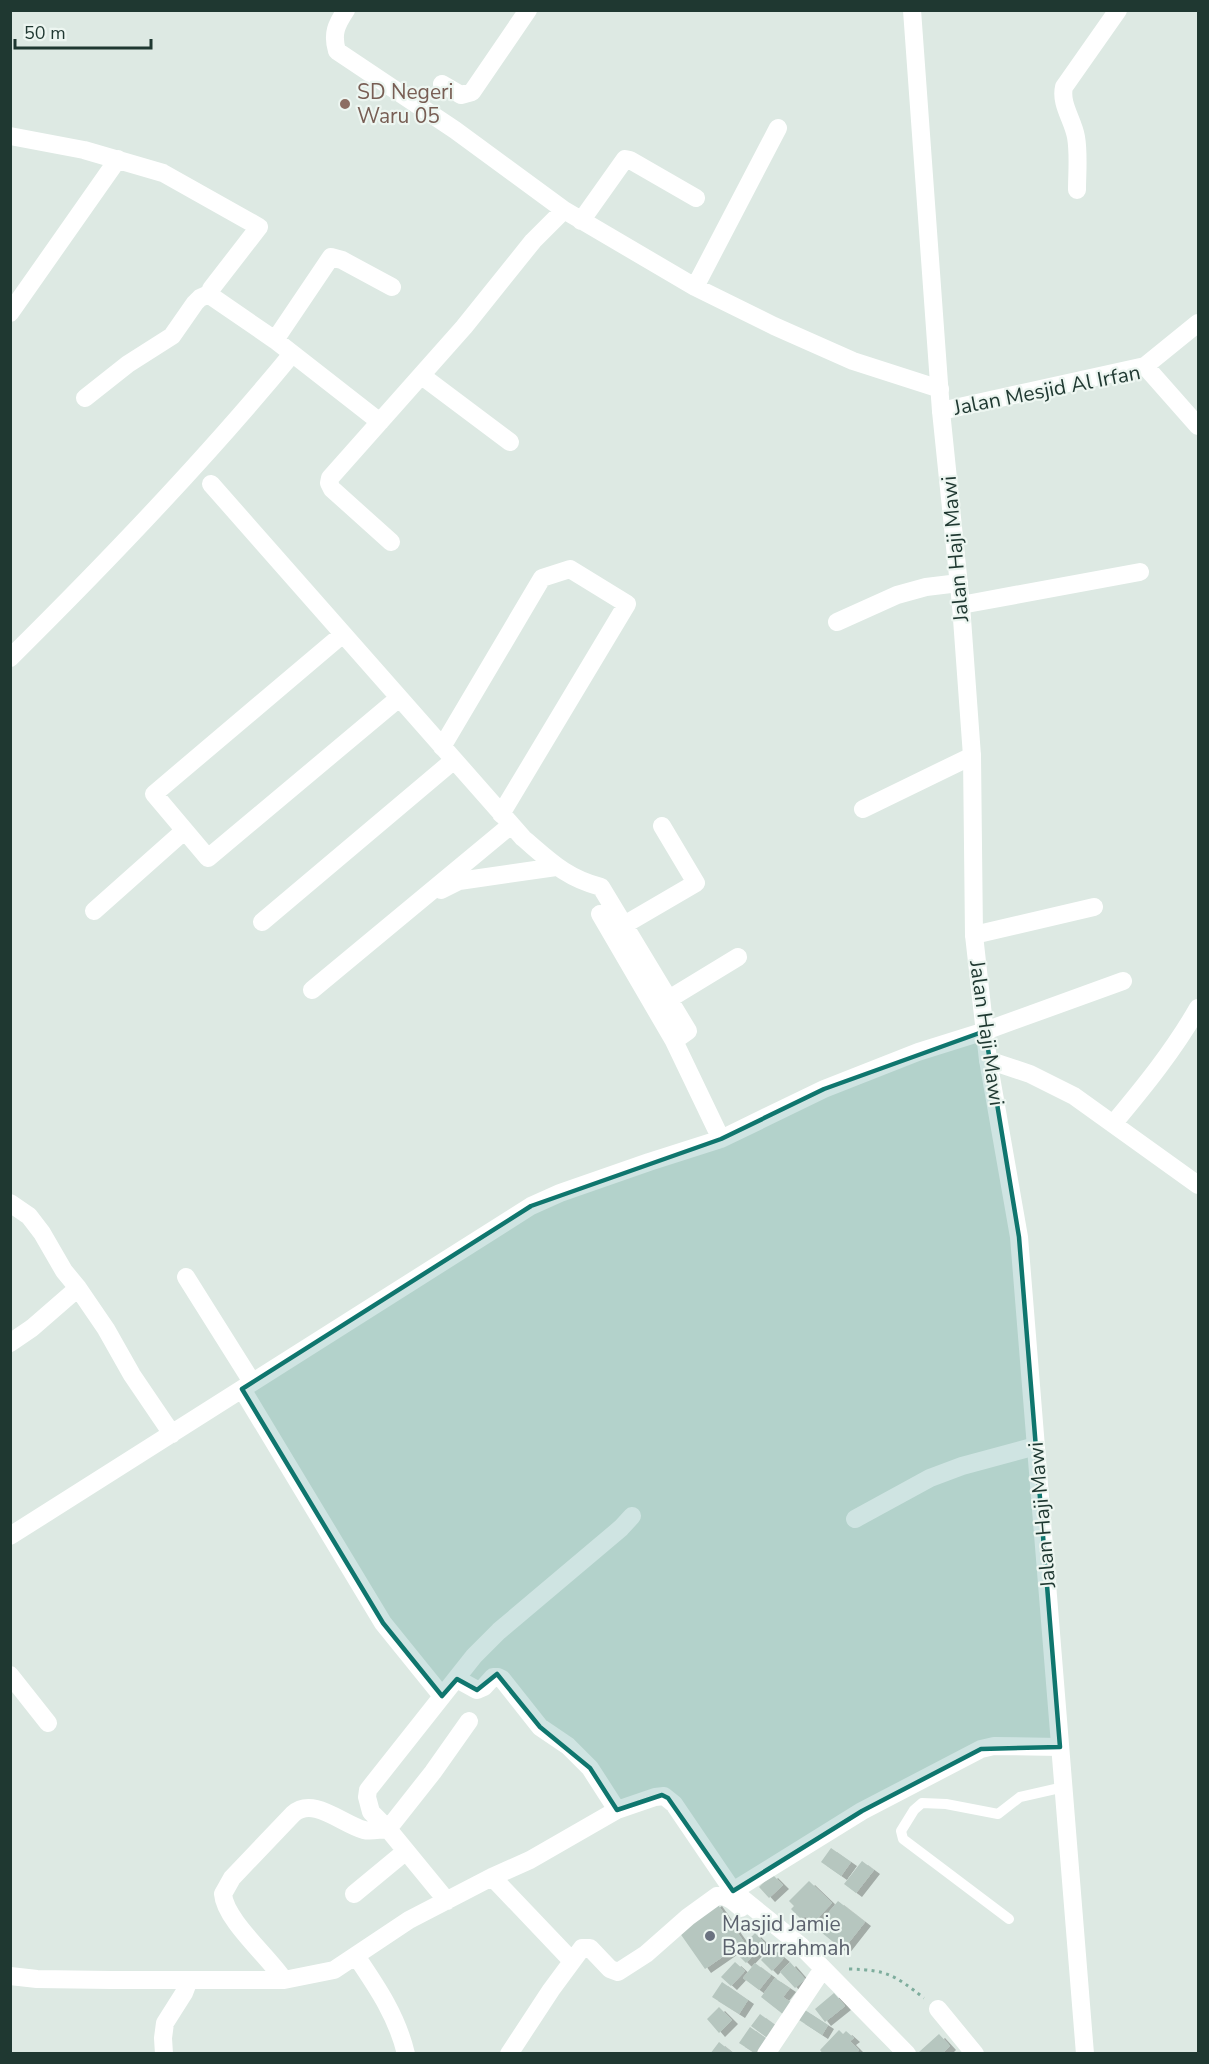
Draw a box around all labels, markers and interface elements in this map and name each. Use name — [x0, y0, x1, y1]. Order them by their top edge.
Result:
scale bar — [15, 12, 152, 50]
text: 50 m — [24, 21, 66, 45]
place label: SD Negeri Waru 05 — [357, 78, 453, 130]
marker: SD Negeri Waru 05 — [338, 97, 352, 111]
street label: Jalan Mesjid Al Irfan — [950, 358, 1143, 422]
street label: Jalan Haji Mawi — [935, 475, 975, 624]
street label: Jalan Haji Mawi — [963, 958, 1011, 1107]
street label: Jalan Haji Mawi — [1022, 1441, 1062, 1590]
place label: Masjid Jamie Baburrahmah — [722, 1910, 850, 1962]
marker: Masjid Jamie Baburrahmah — [703, 1929, 717, 1943]

